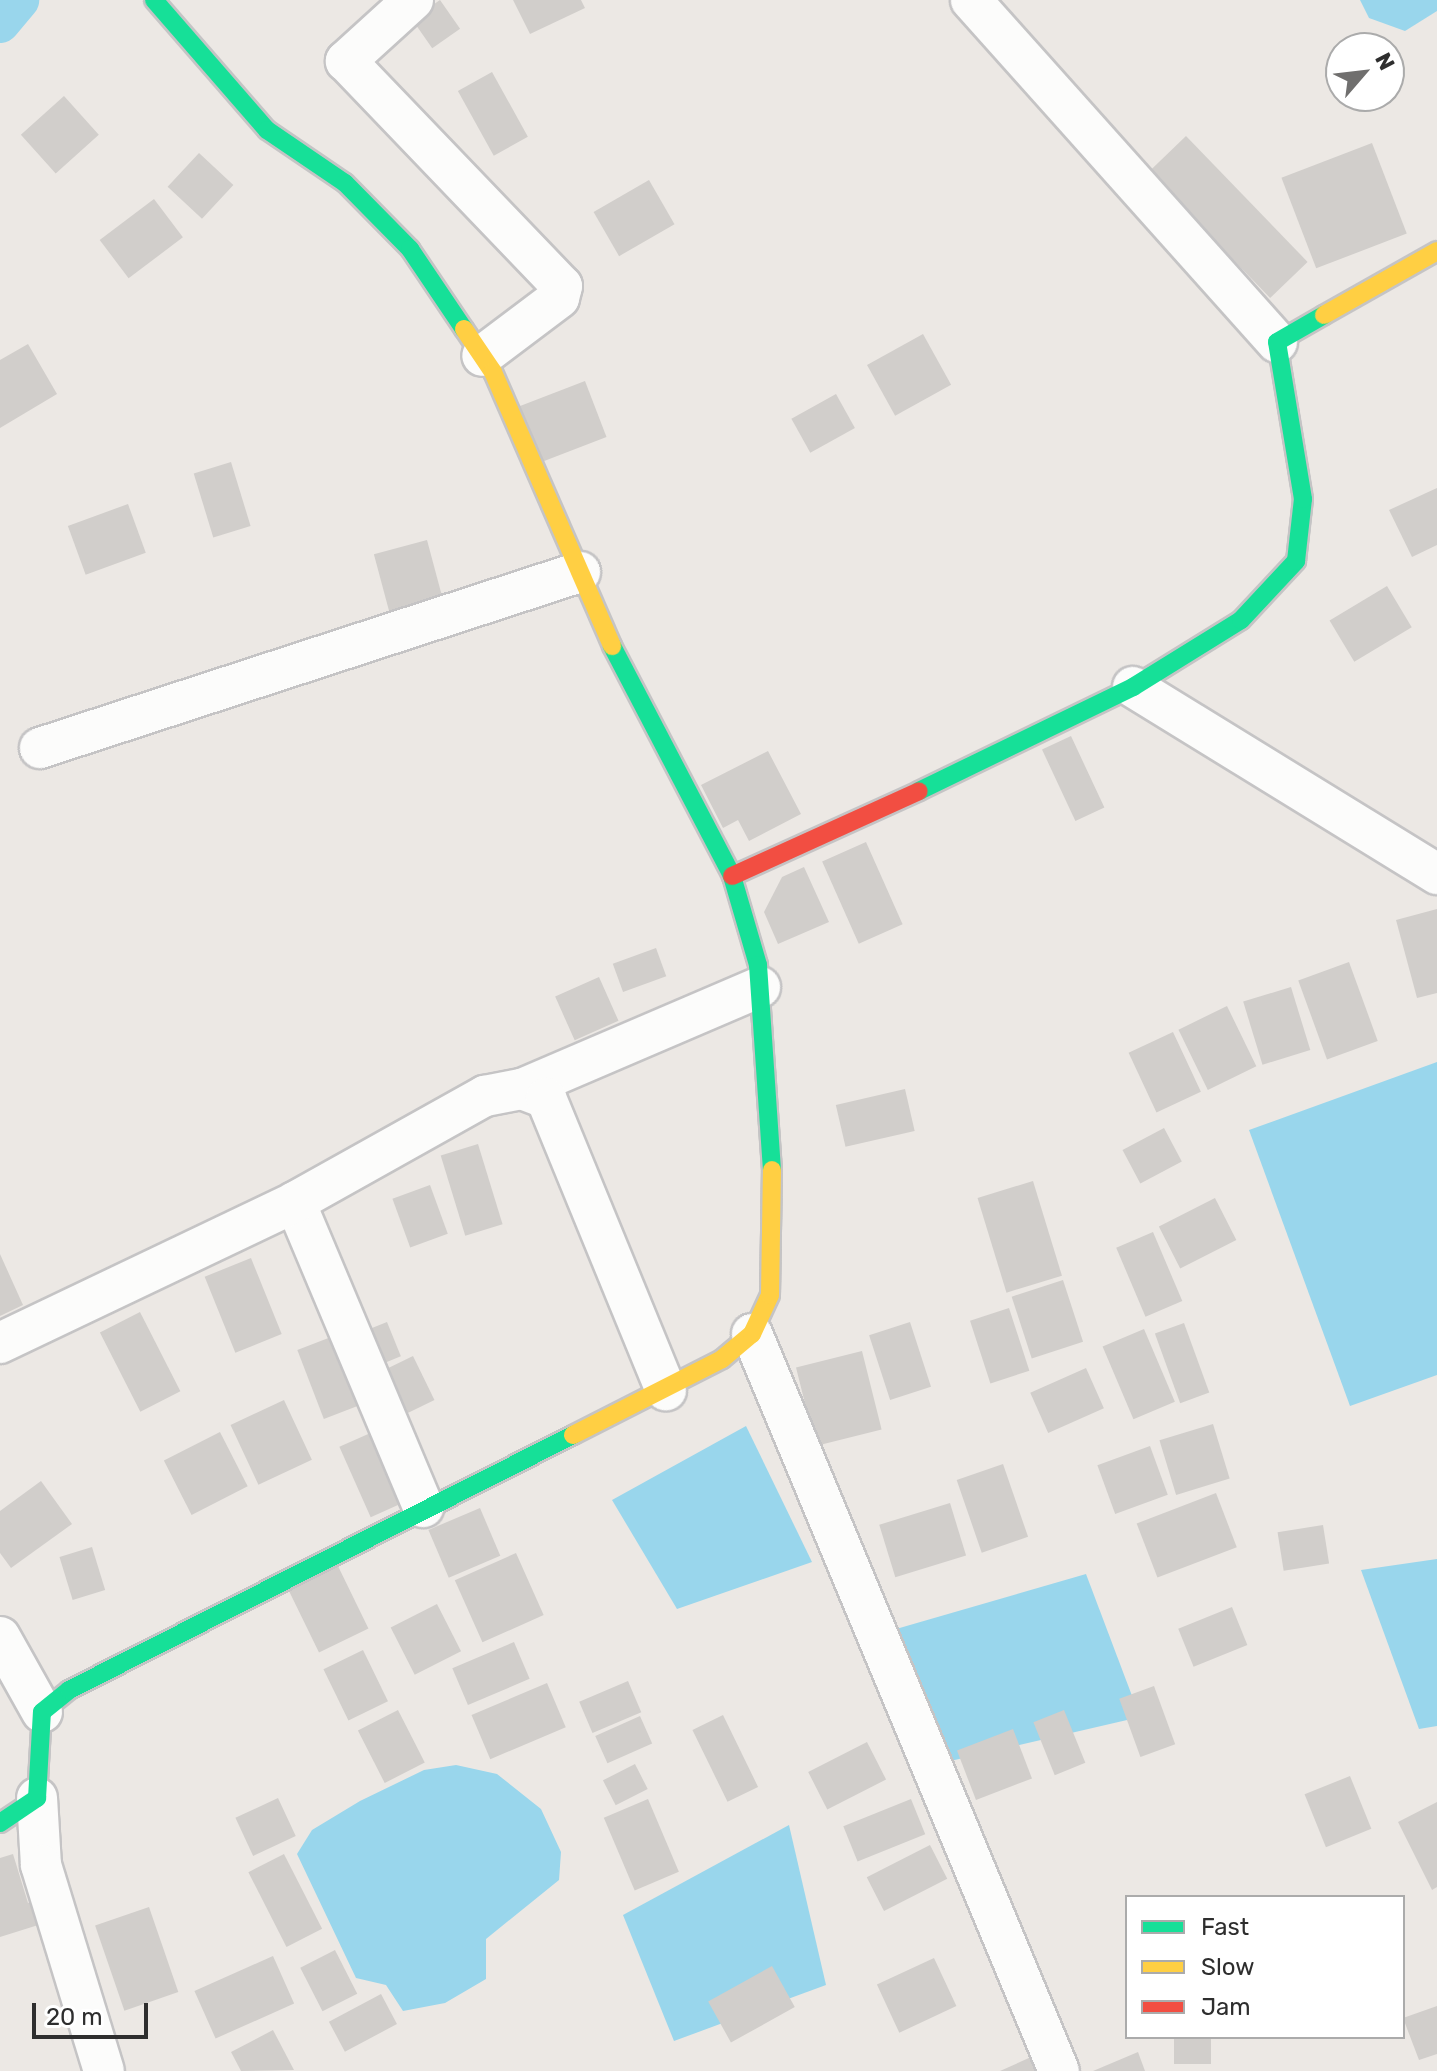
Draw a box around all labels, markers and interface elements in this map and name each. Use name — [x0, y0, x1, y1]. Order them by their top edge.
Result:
north arrow — [1325, 32, 1405, 112]
text: N — [1369, 48, 1400, 75]
legend — [1125, 1895, 1405, 2039]
text: Fast — [1201, 1913, 1249, 1941]
text: Slow — [1201, 1953, 1254, 1981]
scale bar — [36, 1987, 152, 2037]
text: Jam — [1201, 1993, 1251, 2021]
text: 20 m — [46, 2003, 103, 2031]

